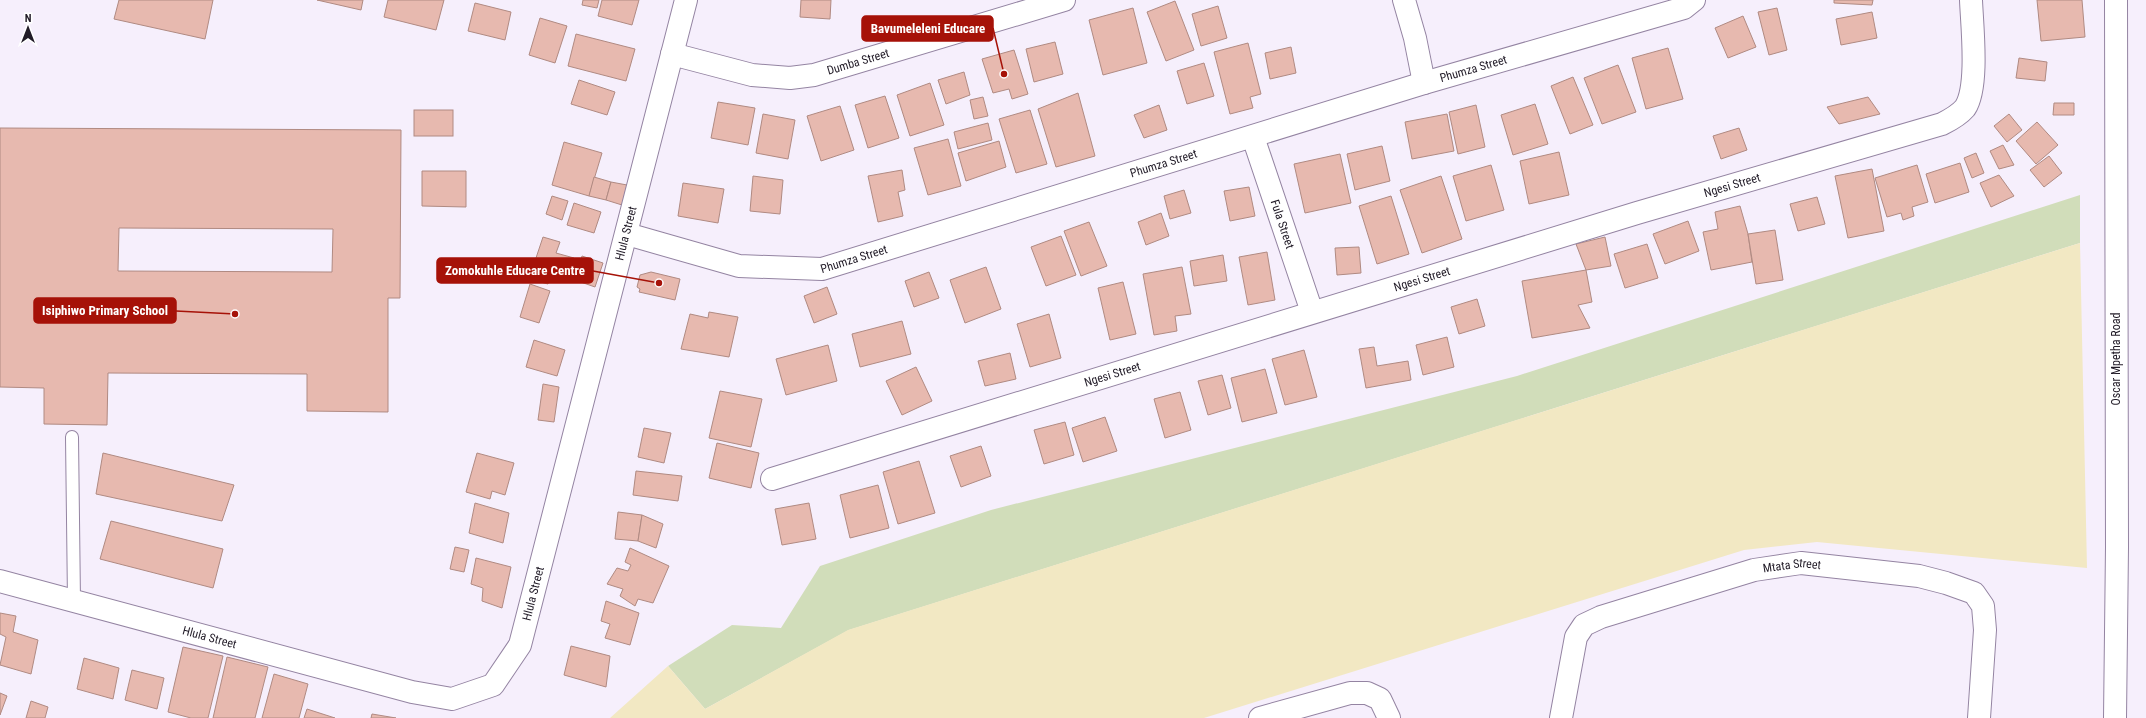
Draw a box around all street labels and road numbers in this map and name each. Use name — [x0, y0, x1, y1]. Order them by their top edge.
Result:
street label: Dumba Street — [825, 46, 891, 78]
street label: Phumza Street — [1438, 52, 1509, 85]
street label: Phumza Street — [1128, 146, 1199, 180]
street label: Ngesi Street — [1702, 170, 1762, 200]
street label: Fula Street — [1268, 198, 1297, 251]
street label: Hlula Street — [612, 204, 640, 262]
street label: Phumza Street — [819, 242, 890, 276]
street label: Ngesi Street — [1392, 264, 1452, 294]
street label: Oscar Mpetha Road — [2109, 312, 2123, 405]
street label: Ngesi Street — [1082, 359, 1143, 390]
street label: Mtata Street — [1762, 556, 1822, 576]
street label: Hlula Street — [520, 565, 547, 622]
street label: Hlula Street — [181, 623, 239, 652]

